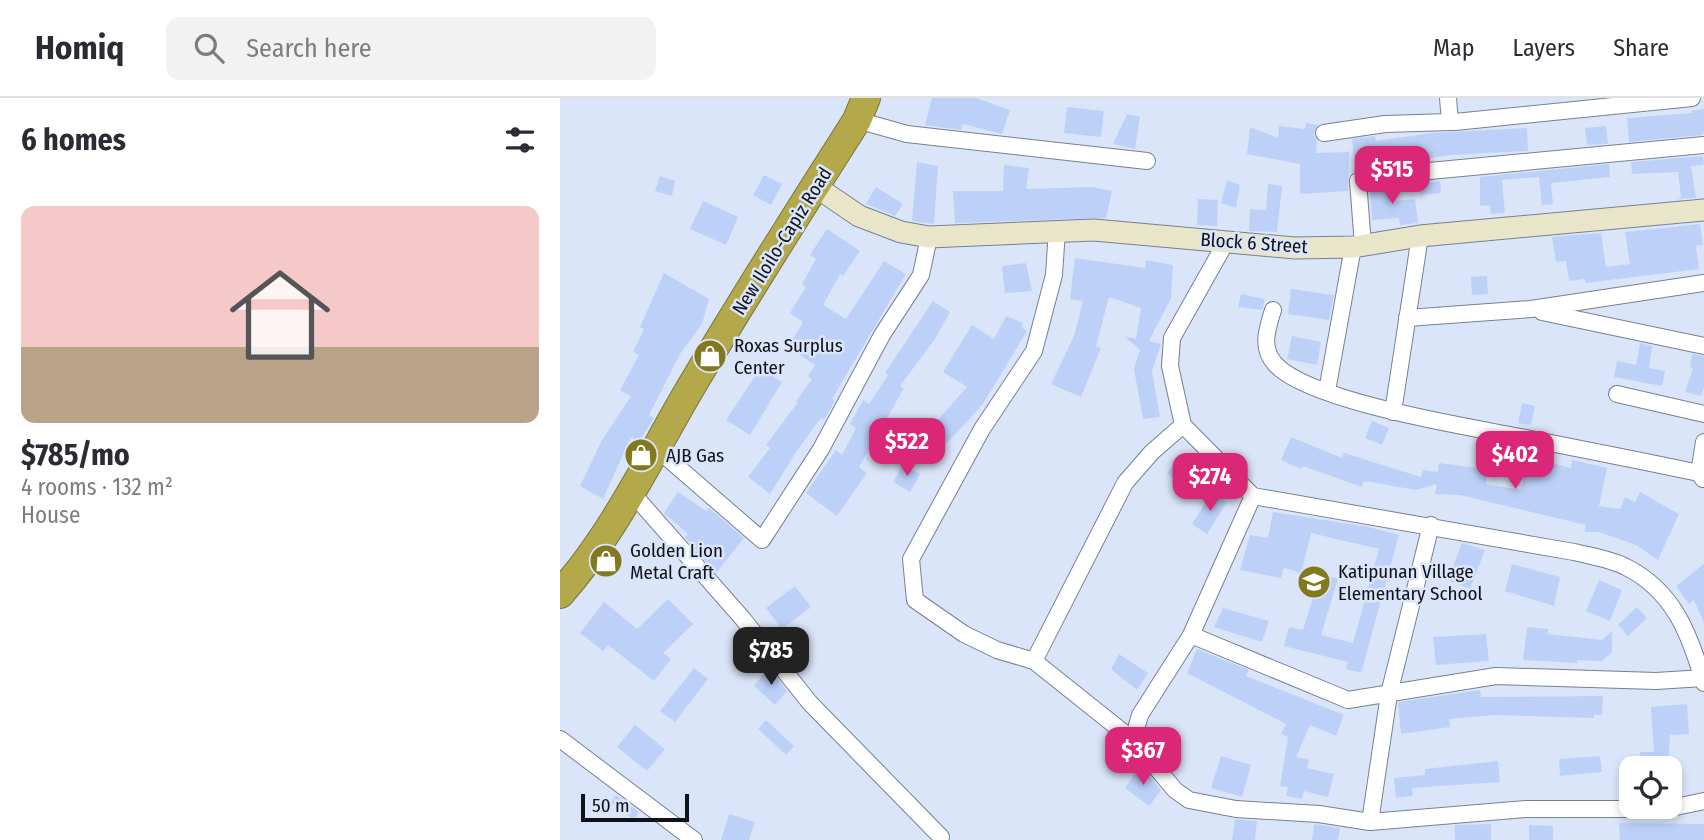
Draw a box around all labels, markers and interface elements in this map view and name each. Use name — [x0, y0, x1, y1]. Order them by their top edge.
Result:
search box — [166, 17, 656, 80]
text: Homiq — [35, 28, 124, 68]
icon: search — [190, 29, 228, 67]
text: Search here — [246, 33, 371, 64]
text: Map — [1433, 34, 1475, 62]
text: Layers — [1513, 34, 1575, 62]
text: Share — [1613, 34, 1669, 62]
icon: filters — [501, 121, 539, 159]
text: 6 homes — [21, 122, 126, 158]
pin: $515 — [1351, 146, 1433, 206]
text: $515 — [1371, 155, 1413, 183]
street label: New Iloilo-Capiz Road — [727, 163, 837, 319]
street label: Block 6 Street — [1200, 228, 1309, 258]
icon: home — [217, 252, 343, 378]
place label: Roxas Surplus Center — [734, 334, 843, 379]
shop icon: Roxas Surplus Center — [691, 337, 729, 375]
pin: $522 — [866, 418, 948, 478]
text: $522 — [885, 427, 929, 455]
pin: $402 — [1474, 432, 1556, 491]
shop icon: AJB Gas — [622, 436, 660, 474]
text: $785/mo — [21, 437, 130, 473]
text: $402 — [1492, 440, 1538, 468]
place label: AJB Gas — [666, 444, 724, 467]
pin: $274 — [1169, 454, 1251, 513]
text: $274 — [1189, 462, 1231, 490]
text: 4 rooms · 132 m² — [21, 473, 173, 501]
text: House — [21, 501, 80, 529]
place label: Golden Lion Metal Craft — [630, 539, 723, 584]
shop icon: Golden Lion Metal Craft — [587, 542, 625, 580]
place label: Katipunan Village Elementary School — [1338, 560, 1483, 605]
school or university icon: Katipunan Village Elementary School — [1295, 563, 1333, 601]
pin: $785 — [730, 628, 812, 687]
text: $785 — [749, 636, 793, 664]
pin: $367 — [1102, 728, 1184, 787]
text: $367 — [1121, 736, 1165, 764]
map controls — [1619, 756, 1682, 819]
button: locate — [1619, 756, 1682, 819]
scale bar — [581, 791, 690, 823]
text: 50 m — [592, 794, 630, 817]

